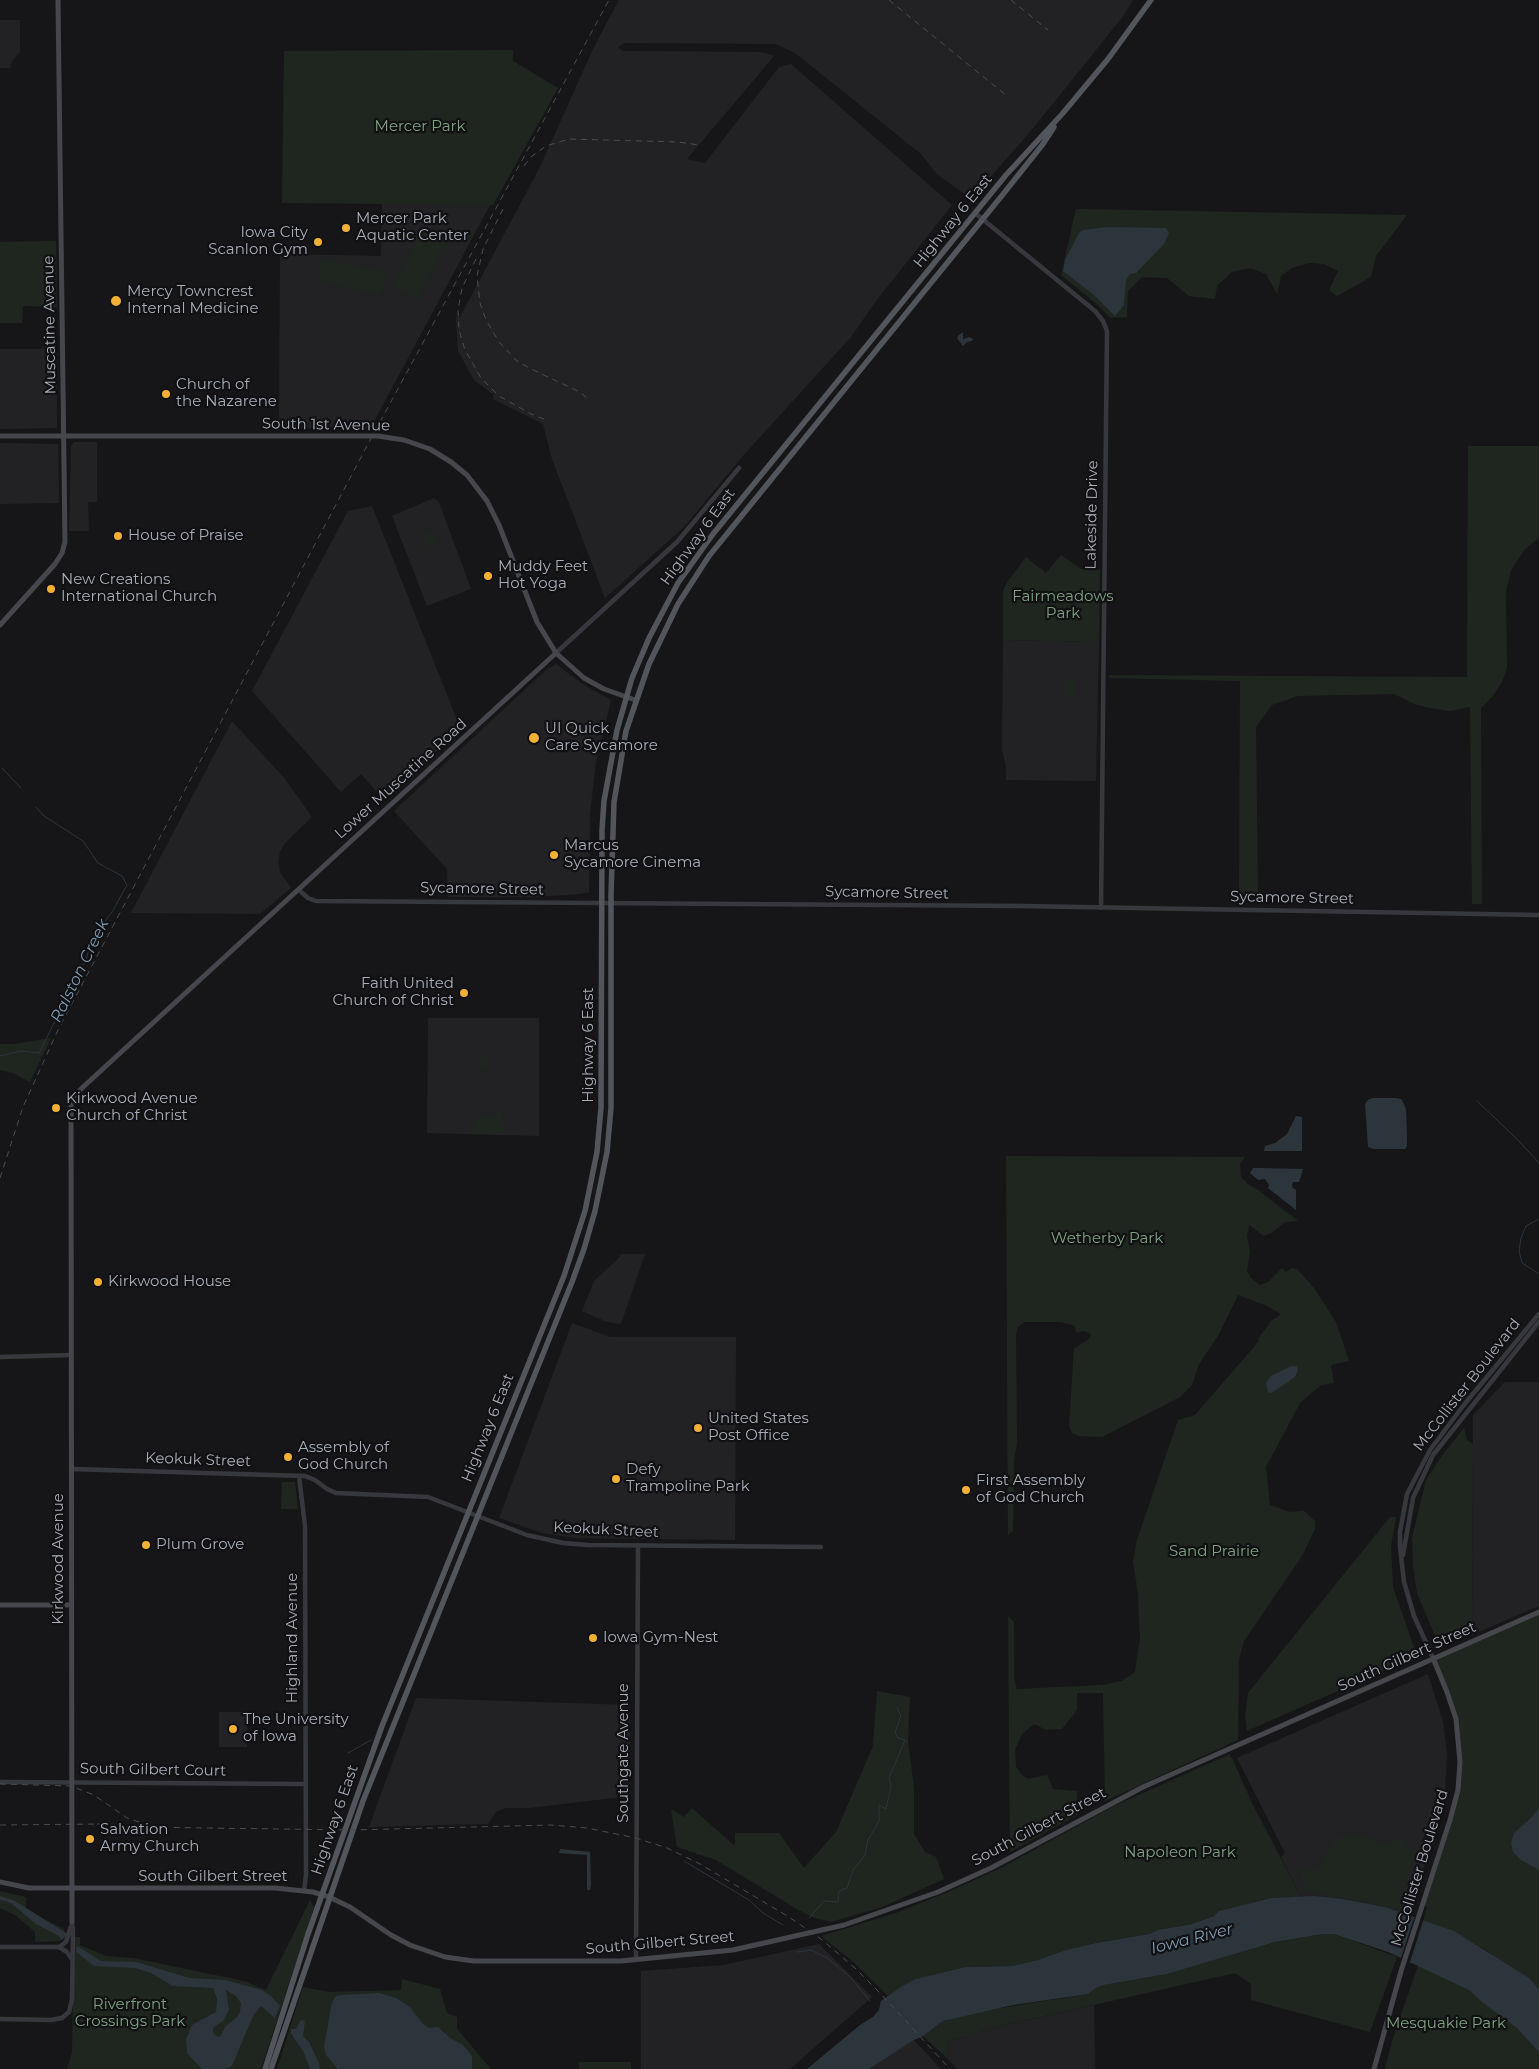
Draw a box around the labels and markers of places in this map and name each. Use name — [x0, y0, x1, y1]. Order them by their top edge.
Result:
place label: Mercer Park Aquatic Center — [356, 210, 469, 245]
marker: Mercer Park Aquatic Center — [340, 222, 352, 234]
place label: Iowa City Scanlon Gym — [208, 224, 308, 259]
marker: Iowa City Scanlon Gym — [312, 236, 324, 248]
place label: Mercy Towncrest Internal Medicine — [127, 283, 259, 318]
marker: Mercy Towncrest Internal Medicine — [109, 294, 123, 308]
place label: Church of the Nazarene — [176, 376, 277, 411]
marker: Church of the Nazarene — [160, 388, 172, 400]
place label: House of Praise — [128, 527, 244, 545]
marker: House of Praise — [112, 530, 124, 542]
place label: Muddy Feet Hot Yoga — [498, 558, 588, 593]
marker: Muddy Feet Hot Yoga — [482, 570, 494, 582]
place label: New Creations International Church — [61, 571, 217, 606]
marker: New Creations International Church — [45, 583, 57, 595]
place label: UI Quick Care Sycamore — [545, 720, 658, 755]
marker: UI Quick Care Sycamore — [527, 731, 541, 745]
place label: Marcus Sycamore Cinema — [564, 837, 701, 872]
marker: Marcus Sycamore Cinema — [548, 849, 560, 861]
place label: Faith United Church of Christ — [332, 975, 454, 1010]
marker: Faith United Church of Christ — [458, 987, 470, 999]
place label: Kirkwood Avenue Church of Christ — [66, 1090, 198, 1125]
marker: Kirkwood Avenue Church of Christ — [50, 1102, 62, 1114]
place label: Kirkwood House — [108, 1273, 231, 1291]
marker: Kirkwood House — [92, 1276, 104, 1288]
place label: United States Post Office — [708, 1410, 809, 1445]
marker: United States Post Office — [692, 1422, 704, 1434]
place label: Assembly of God Church — [298, 1439, 389, 1474]
marker: Assembly of God Church — [282, 1451, 294, 1463]
place label: Defy Trampoline Park — [626, 1461, 750, 1496]
place label: First Assembly of God Church — [976, 1472, 1085, 1507]
marker: Defy Trampoline Park — [610, 1473, 622, 1485]
marker: First Assembly of God Church — [960, 1484, 972, 1496]
place label: Plum Grove — [156, 1536, 244, 1554]
marker: Plum Grove — [140, 1539, 152, 1551]
place label: Iowa Gym-Nest — [603, 1629, 718, 1647]
marker: Iowa Gym-Nest — [587, 1632, 599, 1644]
place label: The University of Iowa — [243, 1711, 349, 1746]
marker: The University of Iowa — [227, 1723, 239, 1735]
place label: Salvation Army Church — [100, 1821, 199, 1856]
marker: Salvation Army Church — [84, 1833, 96, 1845]

